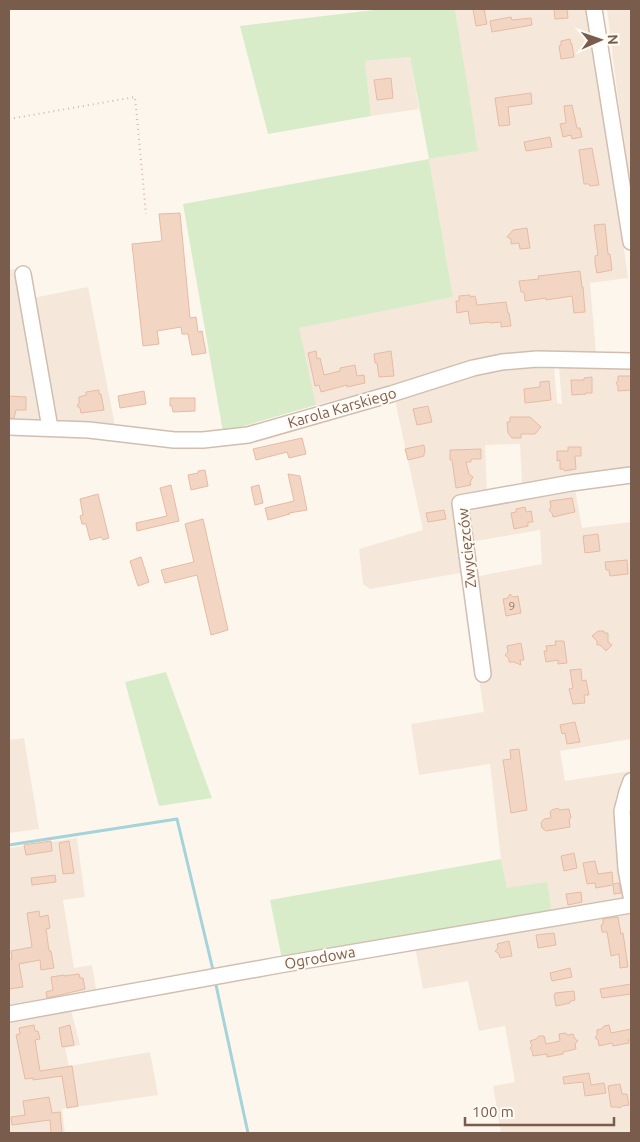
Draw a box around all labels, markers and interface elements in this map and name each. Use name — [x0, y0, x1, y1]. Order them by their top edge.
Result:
north arrow — [575, 15, 625, 65]
text: N — [605, 34, 621, 45]
street label: Karola Karskiego — [286, 384, 398, 431]
street label: Zwycięzców — [454, 507, 479, 589]
house number: 9 — [509, 599, 515, 612]
street label: Ogrodowa — [283, 943, 357, 972]
scale bar — [465, 1094, 614, 1126]
text: 100 m — [472, 1103, 514, 1120]

